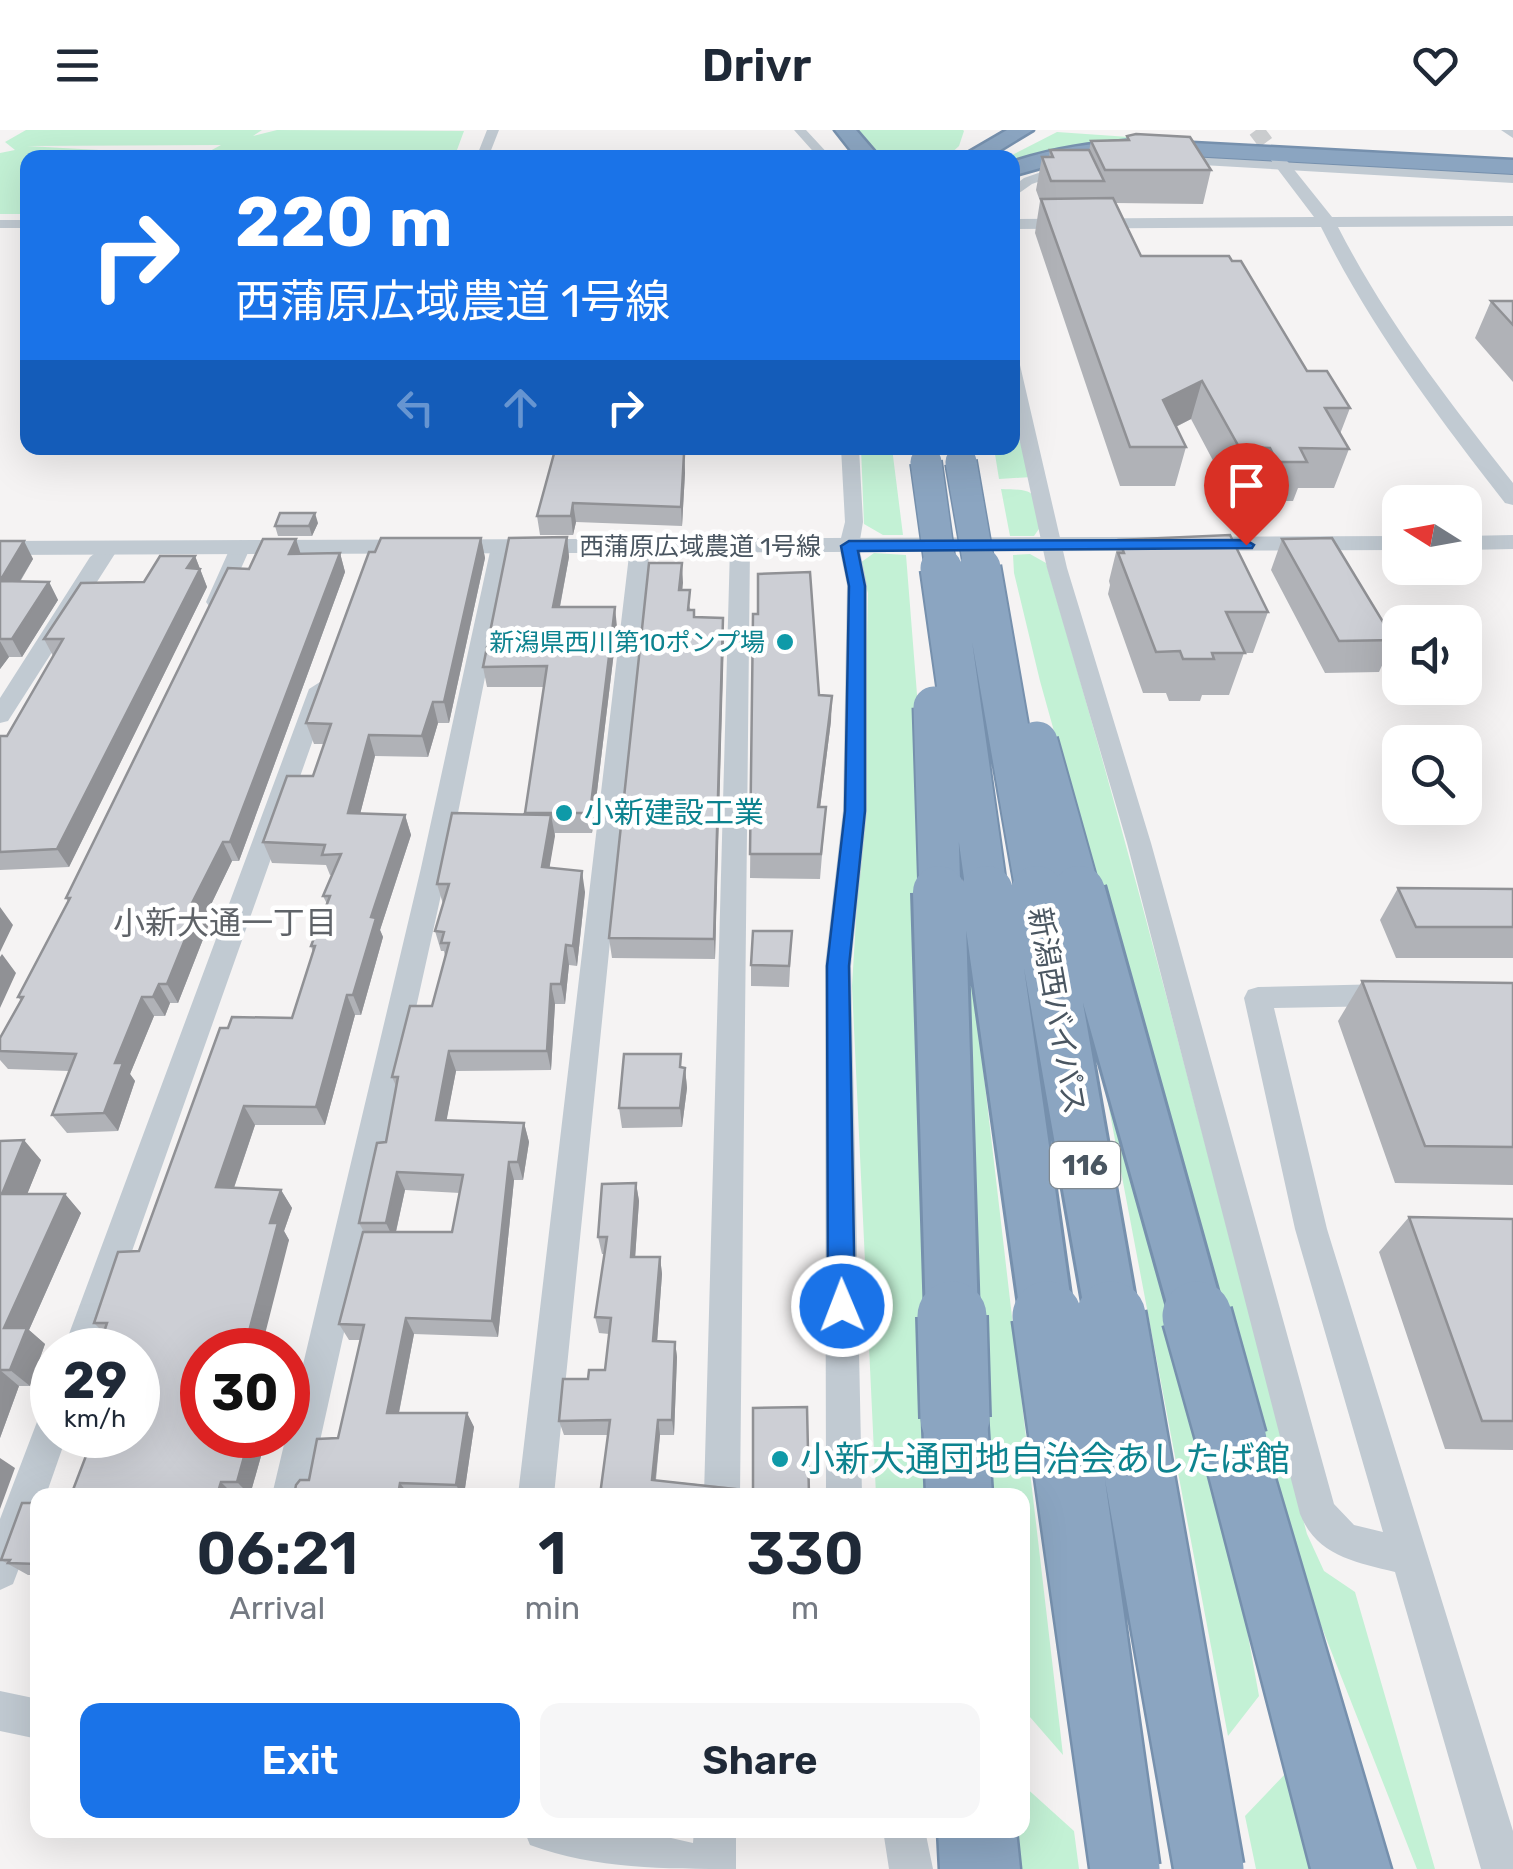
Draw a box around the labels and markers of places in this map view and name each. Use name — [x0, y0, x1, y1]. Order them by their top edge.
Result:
pin — [1204, 443, 1289, 546]
place label: 新潟県西川第10ポンプ場 — [489, 628, 765, 657]
marker: 新潟県西川第10ポンプ場 — [774, 631, 796, 653]
place label: 小新建設工業 — [584, 795, 764, 831]
marker: 小新建設工業 — [553, 802, 575, 824]
place label: 小新大通団地自治会あしたば館 — [800, 1438, 1290, 1480]
marker: 小新大通団地自治会あしたば館 — [769, 1448, 791, 1470]

